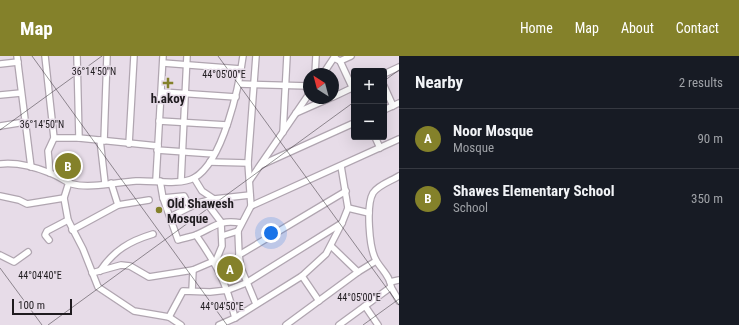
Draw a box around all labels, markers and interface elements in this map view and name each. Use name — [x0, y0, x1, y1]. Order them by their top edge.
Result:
text: Map — [20, 17, 53, 40]
text: Home — [520, 20, 553, 36]
text: Map — [575, 20, 599, 36]
text: About — [621, 20, 654, 36]
text: Contact — [676, 20, 719, 36]
text: 36°14'50"N — [72, 66, 116, 77]
north arrow — [303, 68, 339, 104]
map controls — [351, 68, 387, 140]
button: + — [351, 68, 387, 104]
text: 44°05'00"E — [202, 69, 246, 80]
text: Nearby — [415, 72, 463, 92]
text: 2 results — [679, 75, 723, 90]
marker: h.akoy — [162, 77, 174, 89]
place label: h.akoy — [151, 91, 186, 106]
button: − — [351, 104, 387, 140]
text: 36°14'50"N — [20, 119, 64, 130]
text: Noor Mosque — [453, 122, 533, 140]
text: A — [424, 131, 432, 146]
text: 90 m — [697, 131, 723, 146]
text: Mosque — [453, 140, 494, 155]
pin: B — [55, 151, 81, 181]
text: Shawes Elementary School — [453, 182, 614, 200]
text: B — [424, 191, 432, 206]
text: 350 m — [691, 191, 723, 206]
place label: Old Shawesh Mosque — [167, 196, 234, 226]
text: School — [453, 200, 488, 215]
marker: Old Shawesh Mosque — [154, 205, 164, 215]
your location — [261, 223, 281, 243]
pin: A — [217, 254, 243, 284]
text: 44°04'40"E — [18, 270, 62, 281]
text: 44°05'00"E — [337, 292, 381, 303]
scale bar — [12, 297, 72, 316]
text: 100 m — [18, 299, 45, 312]
text: 44°04'50"E — [200, 301, 244, 312]

